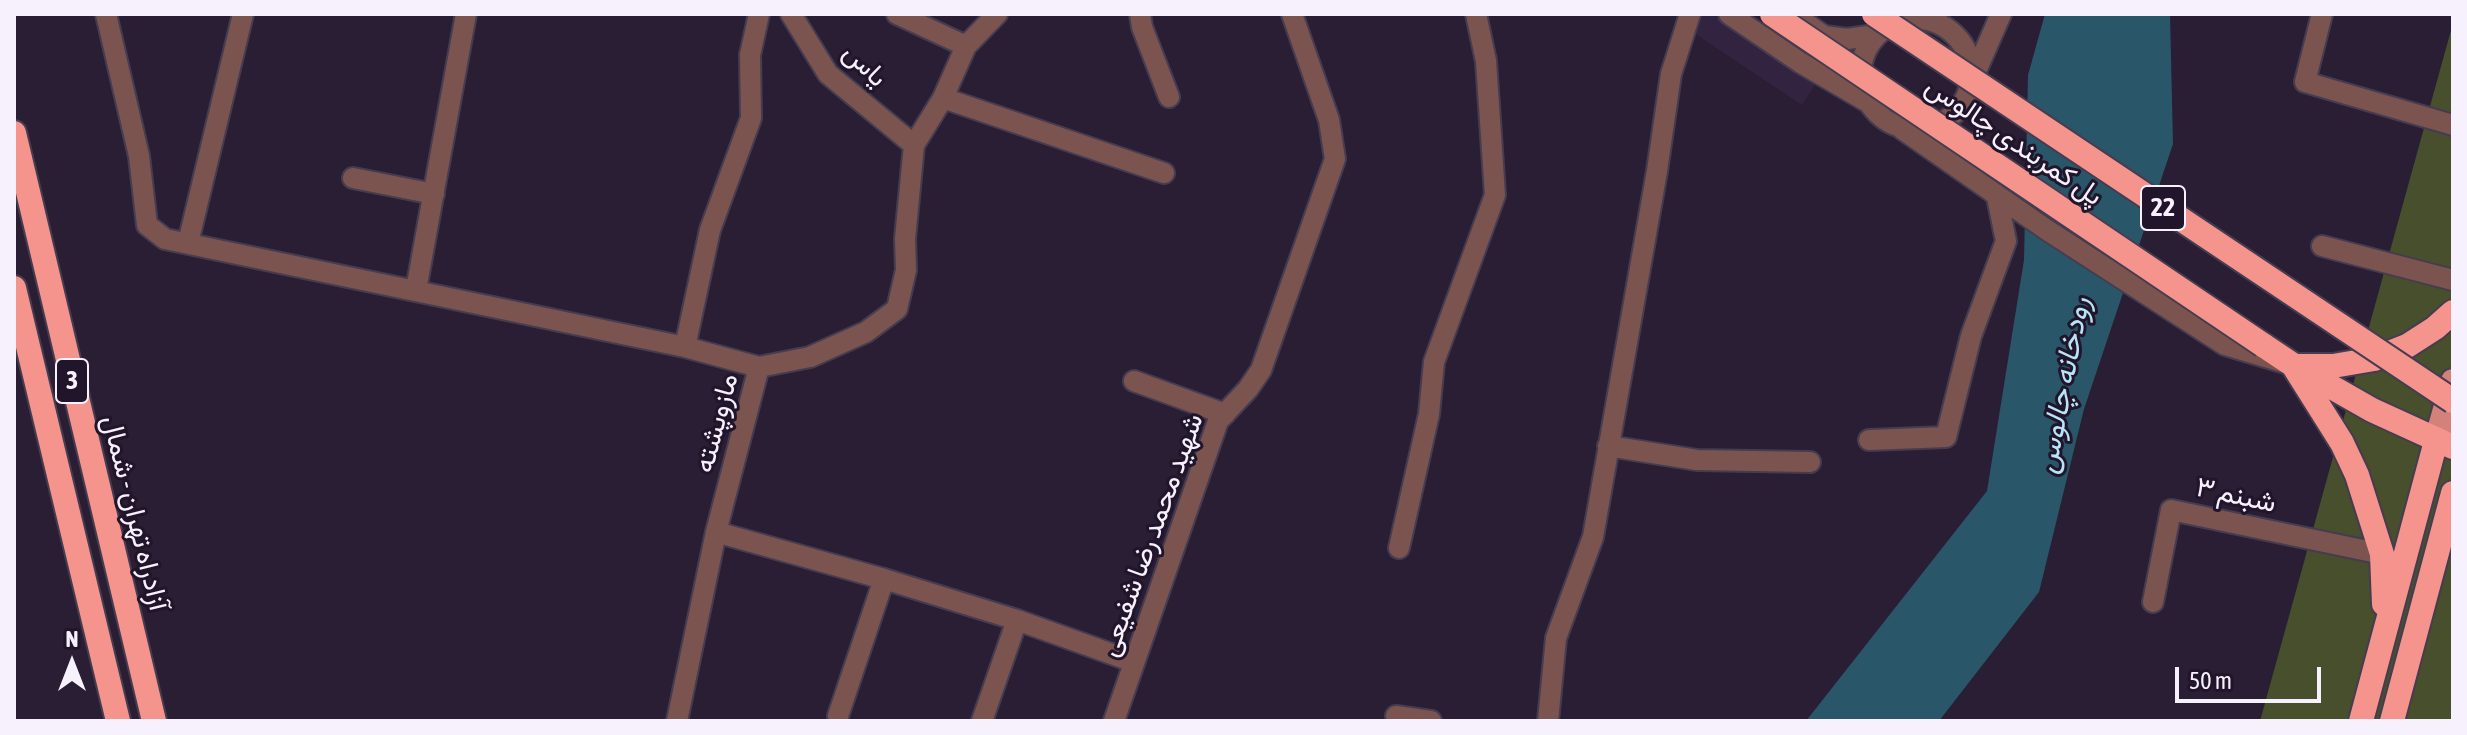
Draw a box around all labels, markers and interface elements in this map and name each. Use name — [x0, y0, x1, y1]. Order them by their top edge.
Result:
street label: یاس — [836, 36, 894, 94]
street label: پل کمربندی چالوس — [1919, 69, 2109, 213]
road number: 22 — [2141, 186, 2185, 230]
water label: رودخانه چالوس — [2028, 294, 2098, 476]
road number: 3 — [56, 359, 88, 403]
street label: مازوپشته — [687, 370, 745, 476]
street label: شهید محمد رضا شفیعی — [1091, 409, 1211, 661]
street label: آزادراه تهران - شمال — [95, 412, 175, 614]
street label: شبنم ۳ — [2193, 470, 2279, 520]
north arrow — [32, 623, 112, 703]
text: N — [66, 626, 78, 652]
scale bar — [2179, 651, 2325, 701]
text: 50 m — [2189, 667, 2232, 694]

